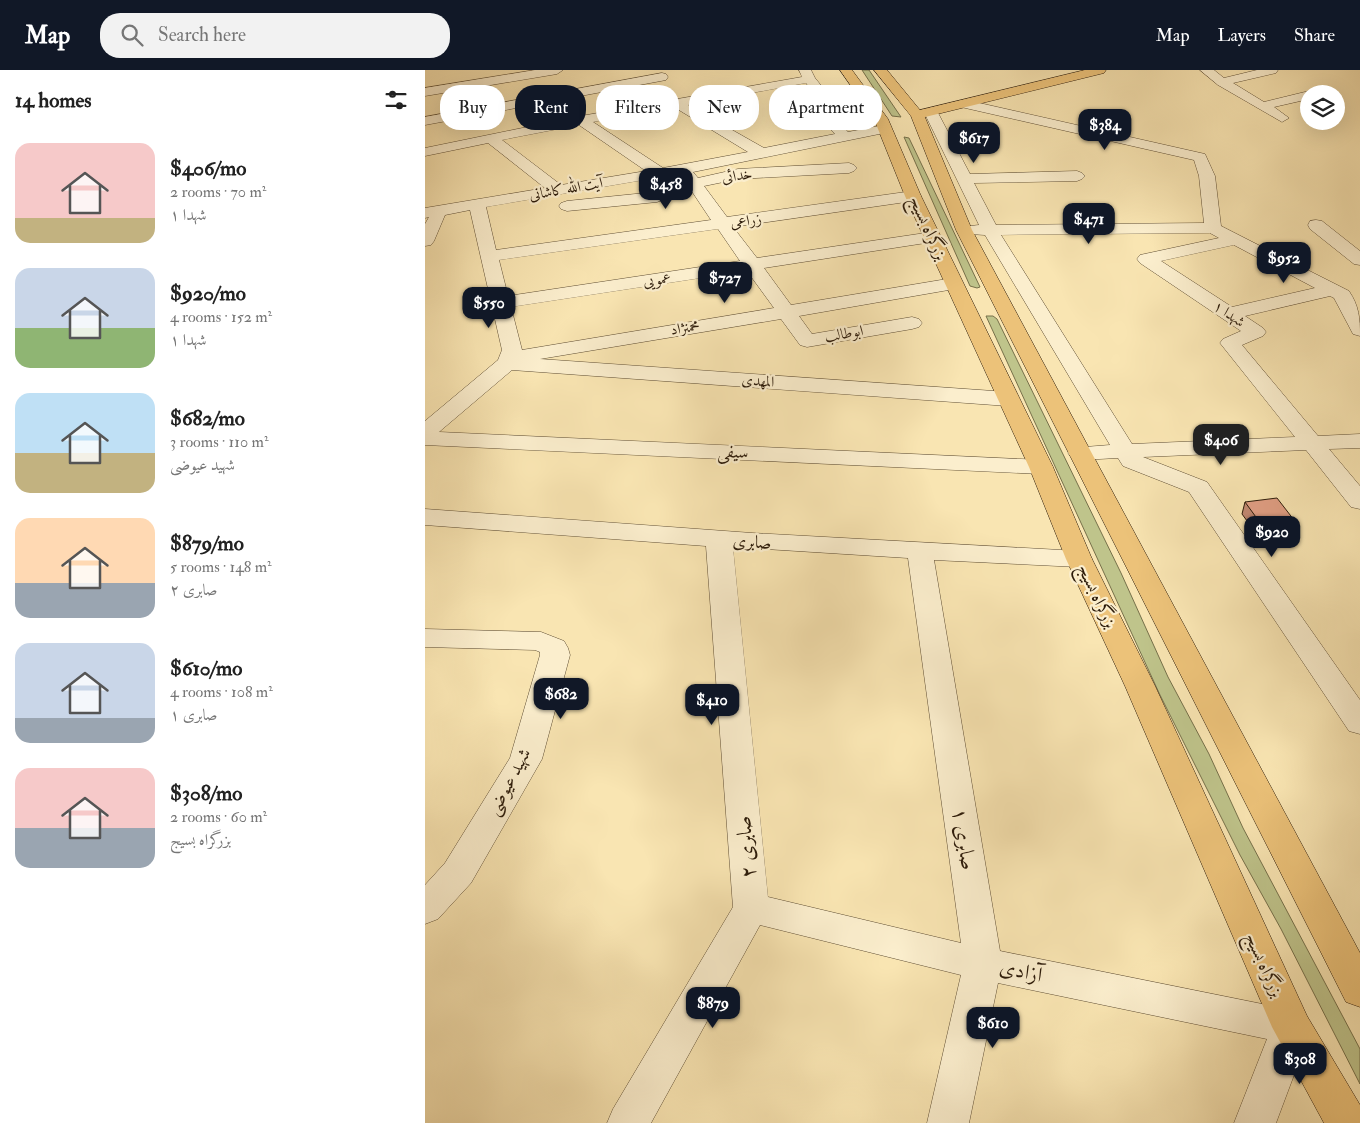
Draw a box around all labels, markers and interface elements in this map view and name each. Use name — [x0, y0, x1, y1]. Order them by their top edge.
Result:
search box — [100, 13, 450, 58]
text: Map — [25, 20, 70, 51]
icon: search — [118, 21, 146, 49]
text: Search here — [158, 23, 246, 47]
text: Map — [1156, 24, 1190, 47]
text: Layers — [1218, 24, 1266, 47]
text: Share — [1294, 24, 1335, 47]
chip: Buy — [440, 85, 505, 130]
chip: Rent — [515, 85, 586, 130]
chip: Filters — [596, 85, 679, 130]
chip: New — [689, 85, 759, 130]
chip: Apartment — [769, 85, 882, 130]
map controls — [1300, 85, 1345, 130]
button: layers — [1300, 85, 1345, 130]
icon: filters — [382, 86, 410, 114]
text: 14 homes — [15, 87, 92, 114]
pin: $384 — [1075, 108, 1135, 151]
text: $384 — [1089, 115, 1121, 135]
pin: $617 — [944, 122, 1004, 164]
text: $617 — [959, 128, 989, 148]
text: $406/mo — [170, 155, 246, 182]
icon: home — [55, 163, 115, 223]
street label: خدائی — [721, 164, 753, 188]
pin: $458 — [636, 168, 696, 210]
street label: آیت الله کاشانی — [527, 170, 606, 205]
text: $458 — [650, 174, 682, 194]
text: 2 rooms · 70 m² — [170, 182, 266, 202]
street label: بزرگراه بسیج — [900, 192, 953, 266]
pin: $471 — [1059, 202, 1119, 245]
text: شهدا ۱ — [170, 205, 207, 225]
street label: زراعی — [729, 209, 763, 233]
text: $471 — [1074, 209, 1104, 229]
pin: $952 — [1254, 242, 1314, 284]
text: $952 — [1268, 248, 1300, 268]
pin: $727 — [695, 262, 755, 304]
text: $727 — [709, 268, 741, 288]
street label: عمویی — [642, 269, 672, 291]
text: $920/mo — [170, 280, 246, 307]
pin: $550 — [459, 286, 519, 329]
icon: home — [55, 288, 115, 348]
text: $550 — [473, 293, 505, 313]
street label: شهدا ۱ — [1209, 297, 1249, 331]
text: 4 rooms · 152 m² — [170, 307, 272, 327]
street label: محمنژاد — [669, 316, 701, 340]
street label: ابوطالب — [823, 321, 865, 347]
text: شهدا ۱ — [170, 330, 207, 350]
street label: المهدی — [741, 370, 775, 392]
text: $682/mo — [170, 405, 245, 432]
icon: home — [55, 413, 115, 473]
pin: $406 — [1191, 424, 1251, 466]
text: $406 — [1204, 430, 1238, 450]
text: 3 rooms · 110 m² — [170, 432, 268, 452]
street label: سیفی — [717, 440, 749, 465]
text: شهید عیوضی — [170, 455, 235, 475]
pin: $920 — [1242, 516, 1302, 558]
text: $920 — [1255, 522, 1289, 542]
street label: صابری — [732, 529, 772, 555]
text: $879/mo — [170, 530, 244, 557]
icon: home — [55, 538, 115, 598]
text: 5 rooms · 148 m² — [170, 557, 272, 577]
street label: بزرگراه بسیج — [1068, 560, 1123, 634]
text: صابری ۲ — [170, 580, 217, 600]
text: $610/mo — [170, 655, 242, 682]
icon: home — [55, 663, 115, 723]
pin: $682 — [531, 678, 591, 720]
text: 4 rooms · 108 m² — [170, 682, 273, 702]
text: $682 — [545, 684, 577, 704]
pin: $410 — [682, 684, 742, 726]
text: $410 — [696, 690, 728, 710]
text: صابری ۱ — [170, 705, 217, 725]
street label: شهید عیوضی — [482, 744, 537, 820]
text: $308/mo — [170, 780, 242, 807]
icon: home — [55, 788, 115, 848]
street label: صابری ۱ — [946, 806, 982, 872]
text: 2 rooms · 60 m² — [170, 807, 267, 827]
street label: صابری ۲ — [730, 815, 762, 879]
text: بزرگراه بسیج — [170, 830, 231, 850]
street label: بزرگراه بسیج — [1236, 929, 1289, 1003]
street label: آزادی — [997, 953, 1047, 989]
pin: $879 — [683, 986, 743, 1029]
text: $879 — [697, 993, 729, 1013]
pin: $610 — [963, 1006, 1023, 1049]
text: $610 — [978, 1013, 1008, 1033]
pin: $308 — [1270, 1042, 1330, 1085]
text: $308 — [1285, 1049, 1315, 1069]

